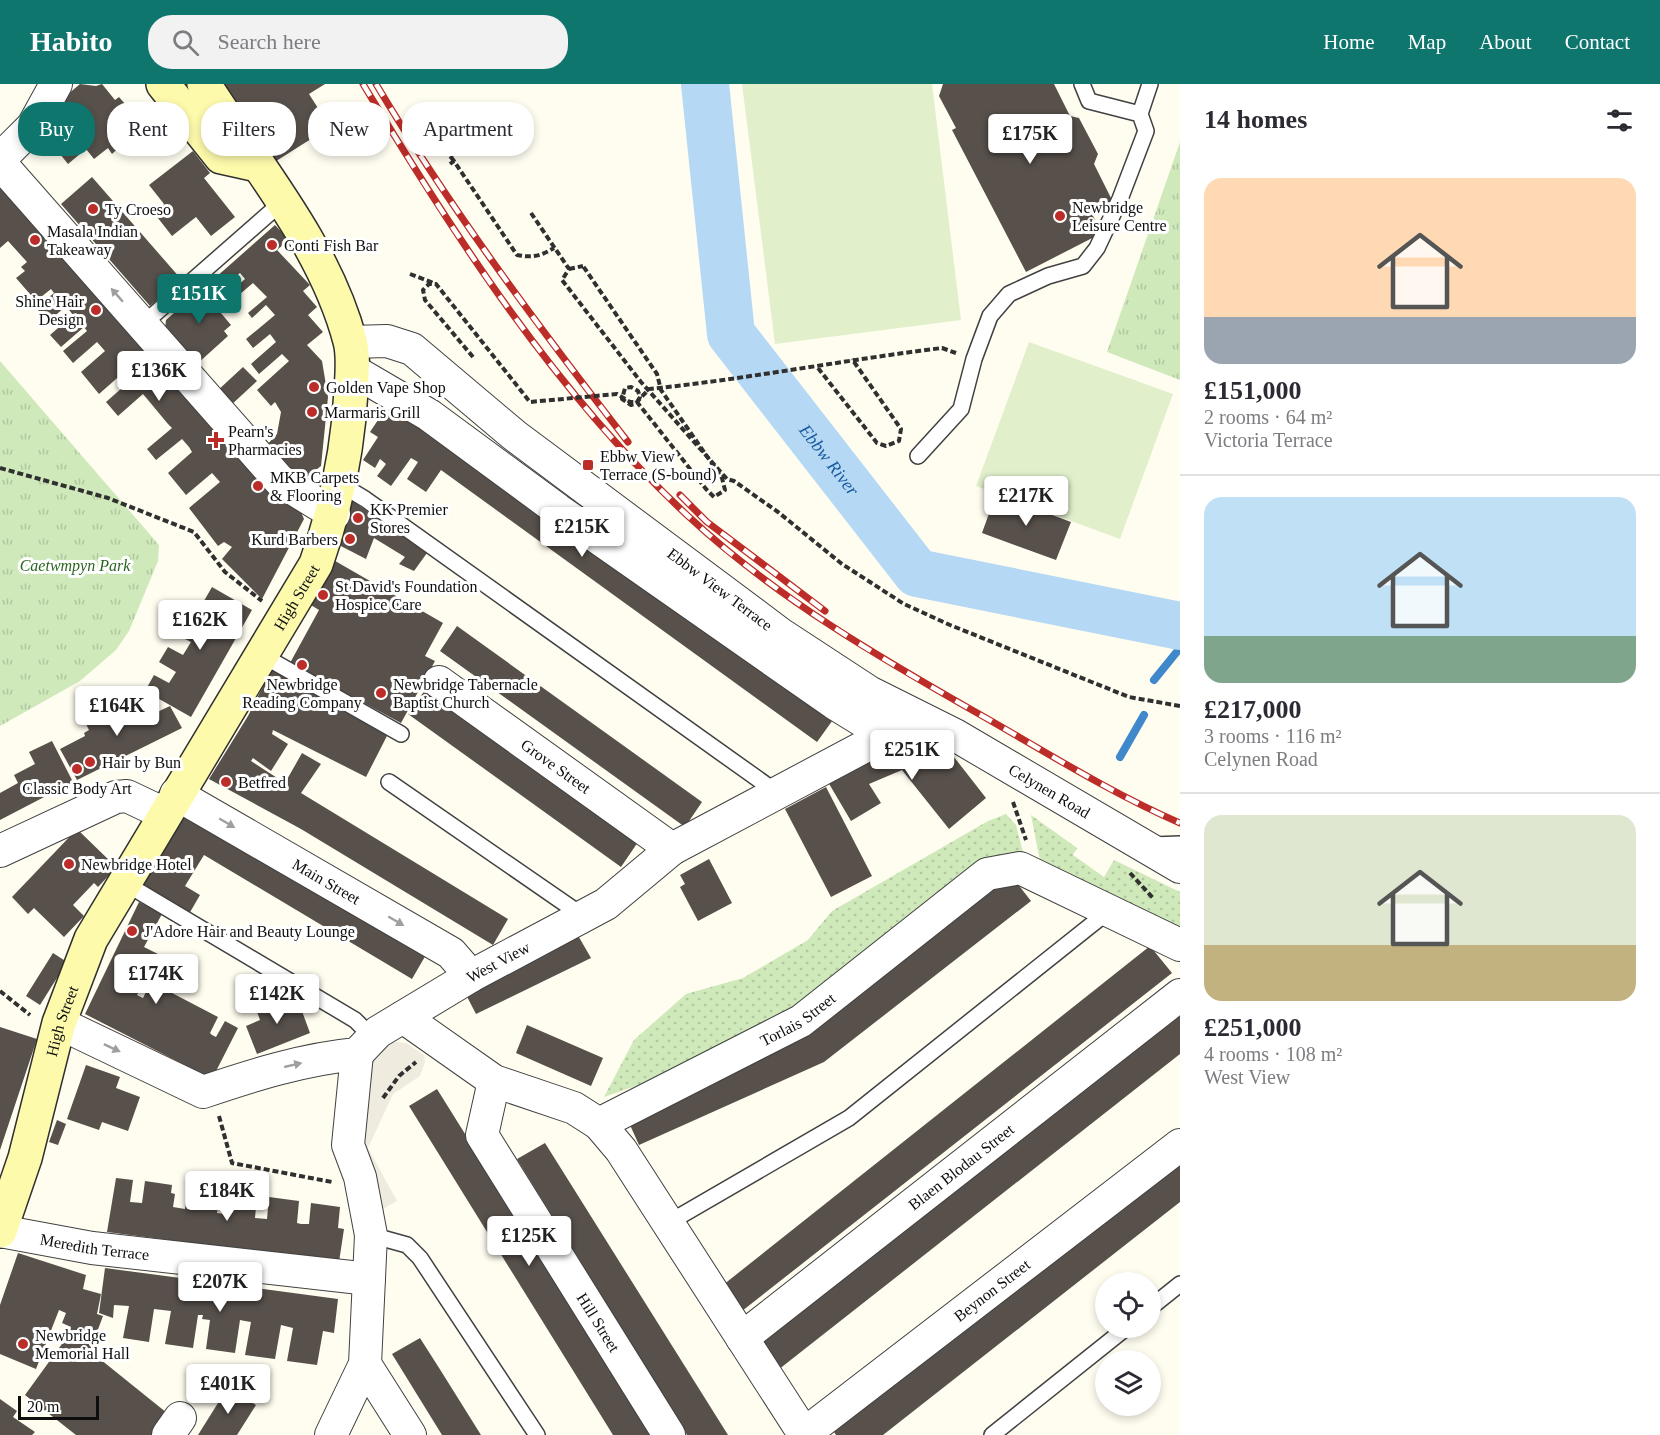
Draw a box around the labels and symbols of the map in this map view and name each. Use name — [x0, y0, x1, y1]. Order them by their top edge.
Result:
pin: £175K — [988, 114, 1072, 165]
place label: Newbridge Leisure Centre — [1072, 199, 1167, 234]
place label: Ty Croeso — [105, 201, 171, 219]
marker: Ty Croeso — [86, 202, 100, 216]
marker: Newbridge Leisure Centre — [1053, 209, 1067, 223]
place label: Masala Indian Takeaway — [47, 223, 138, 259]
marker: Masala Indian Takeaway — [28, 233, 42, 247]
place label: Conti Fish Bar — [284, 237, 379, 254]
marker: Conti Fish Bar — [265, 238, 279, 252]
pin: £151K — [157, 274, 241, 325]
one-way arrow — [111, 288, 124, 303]
place label: Shine Hair Design — [15, 293, 85, 329]
marker: Shine Hair Design — [89, 303, 103, 317]
pin: £136K — [117, 351, 201, 402]
place label: Golden Vape Shop — [326, 379, 446, 397]
marker: Golden Vape Shop — [307, 380, 321, 394]
place label: Marmaris Grill — [324, 404, 421, 421]
marker: Marmaris Grill — [305, 405, 319, 419]
water label: Ebbw River — [795, 420, 864, 500]
place label: Pearn's Pharmacies — [228, 423, 302, 458]
marker: Pearn's Pharmacies — [209, 433, 223, 447]
place label: Ebbw View Terrace (S-bound) — [600, 448, 717, 484]
marker: Ebbw View Terrace (S-bound) — [581, 458, 595, 472]
place label: MKB Carpets & Flooring — [270, 469, 359, 505]
pin: £217K — [984, 476, 1068, 527]
marker: MKB Carpets & Flooring — [251, 479, 265, 493]
place label: KK Premier Stores — [370, 501, 448, 536]
pin: £215K — [540, 507, 624, 558]
marker: KK Premier Stores — [351, 511, 365, 525]
place label: Kurd Barbers — [251, 531, 338, 548]
marker: Kurd Barbers — [343, 532, 357, 546]
street label: Ebbw View Terrace — [665, 544, 776, 633]
park label: Caetwmpyn Park — [20, 557, 131, 575]
street label: High Street — [270, 561, 323, 633]
place label: St David's Foundation Hospice Care — [335, 578, 477, 614]
marker: St David's Foundation Hospice Care — [316, 588, 330, 602]
pin: £162K — [158, 600, 242, 651]
marker: Newbridge Reading Company — [295, 658, 309, 672]
place label: Newbridge Reading Company — [242, 676, 362, 712]
place label: Newbridge Tabernacle Baptist Church — [393, 676, 538, 712]
pin: £164K — [75, 686, 159, 737]
marker: Newbridge Tabernacle Baptist Church — [374, 686, 388, 700]
pin: £251K — [870, 730, 954, 781]
street label: Grove Street — [518, 735, 595, 797]
place label: Hair by Bun — [102, 754, 181, 772]
marker: Hair by Bun — [83, 755, 97, 769]
street label: Celynen Road — [1006, 760, 1093, 821]
marker: Classic Body Art — [70, 762, 84, 776]
place label: Betfred — [238, 774, 286, 791]
marker: Betfred — [219, 775, 233, 789]
place label: Classic Body Art — [22, 780, 132, 798]
one-way arrow — [219, 818, 235, 829]
street label: Main Street — [290, 855, 364, 908]
place label: Newbridge Hotel — [81, 856, 192, 874]
marker: Newbridge Hotel — [62, 857, 76, 871]
one-way arrow — [388, 915, 404, 926]
place label: J'Adore Hair and Beauty Lounge — [144, 923, 355, 941]
marker: J'Adore Hair and Beauty Lounge — [125, 924, 139, 938]
street label: West View — [463, 938, 533, 985]
pin: £174K — [114, 954, 198, 1005]
pin: £142K — [235, 974, 319, 1025]
street label: High Street — [42, 983, 81, 1058]
street label: Torlais Street — [757, 989, 839, 1049]
one-way arrow — [103, 1043, 121, 1053]
one-way arrow — [284, 1060, 303, 1069]
street label: Blaen Blodau Street — [905, 1120, 1017, 1213]
pin: £184K — [185, 1171, 269, 1222]
pin: £125K — [487, 1216, 571, 1267]
street label: Meredith Terrace — [39, 1230, 150, 1263]
street label: Beynon Street — [950, 1255, 1033, 1324]
pin: £207K — [178, 1262, 262, 1313]
street label: Hill Street — [574, 1290, 624, 1355]
place label: Newbridge Memorial Hall — [35, 1327, 130, 1362]
marker: Newbridge Memorial Hall — [16, 1337, 30, 1351]
pin: £401K — [186, 1364, 270, 1415]
scale bar — [18, 1393, 99, 1420]

